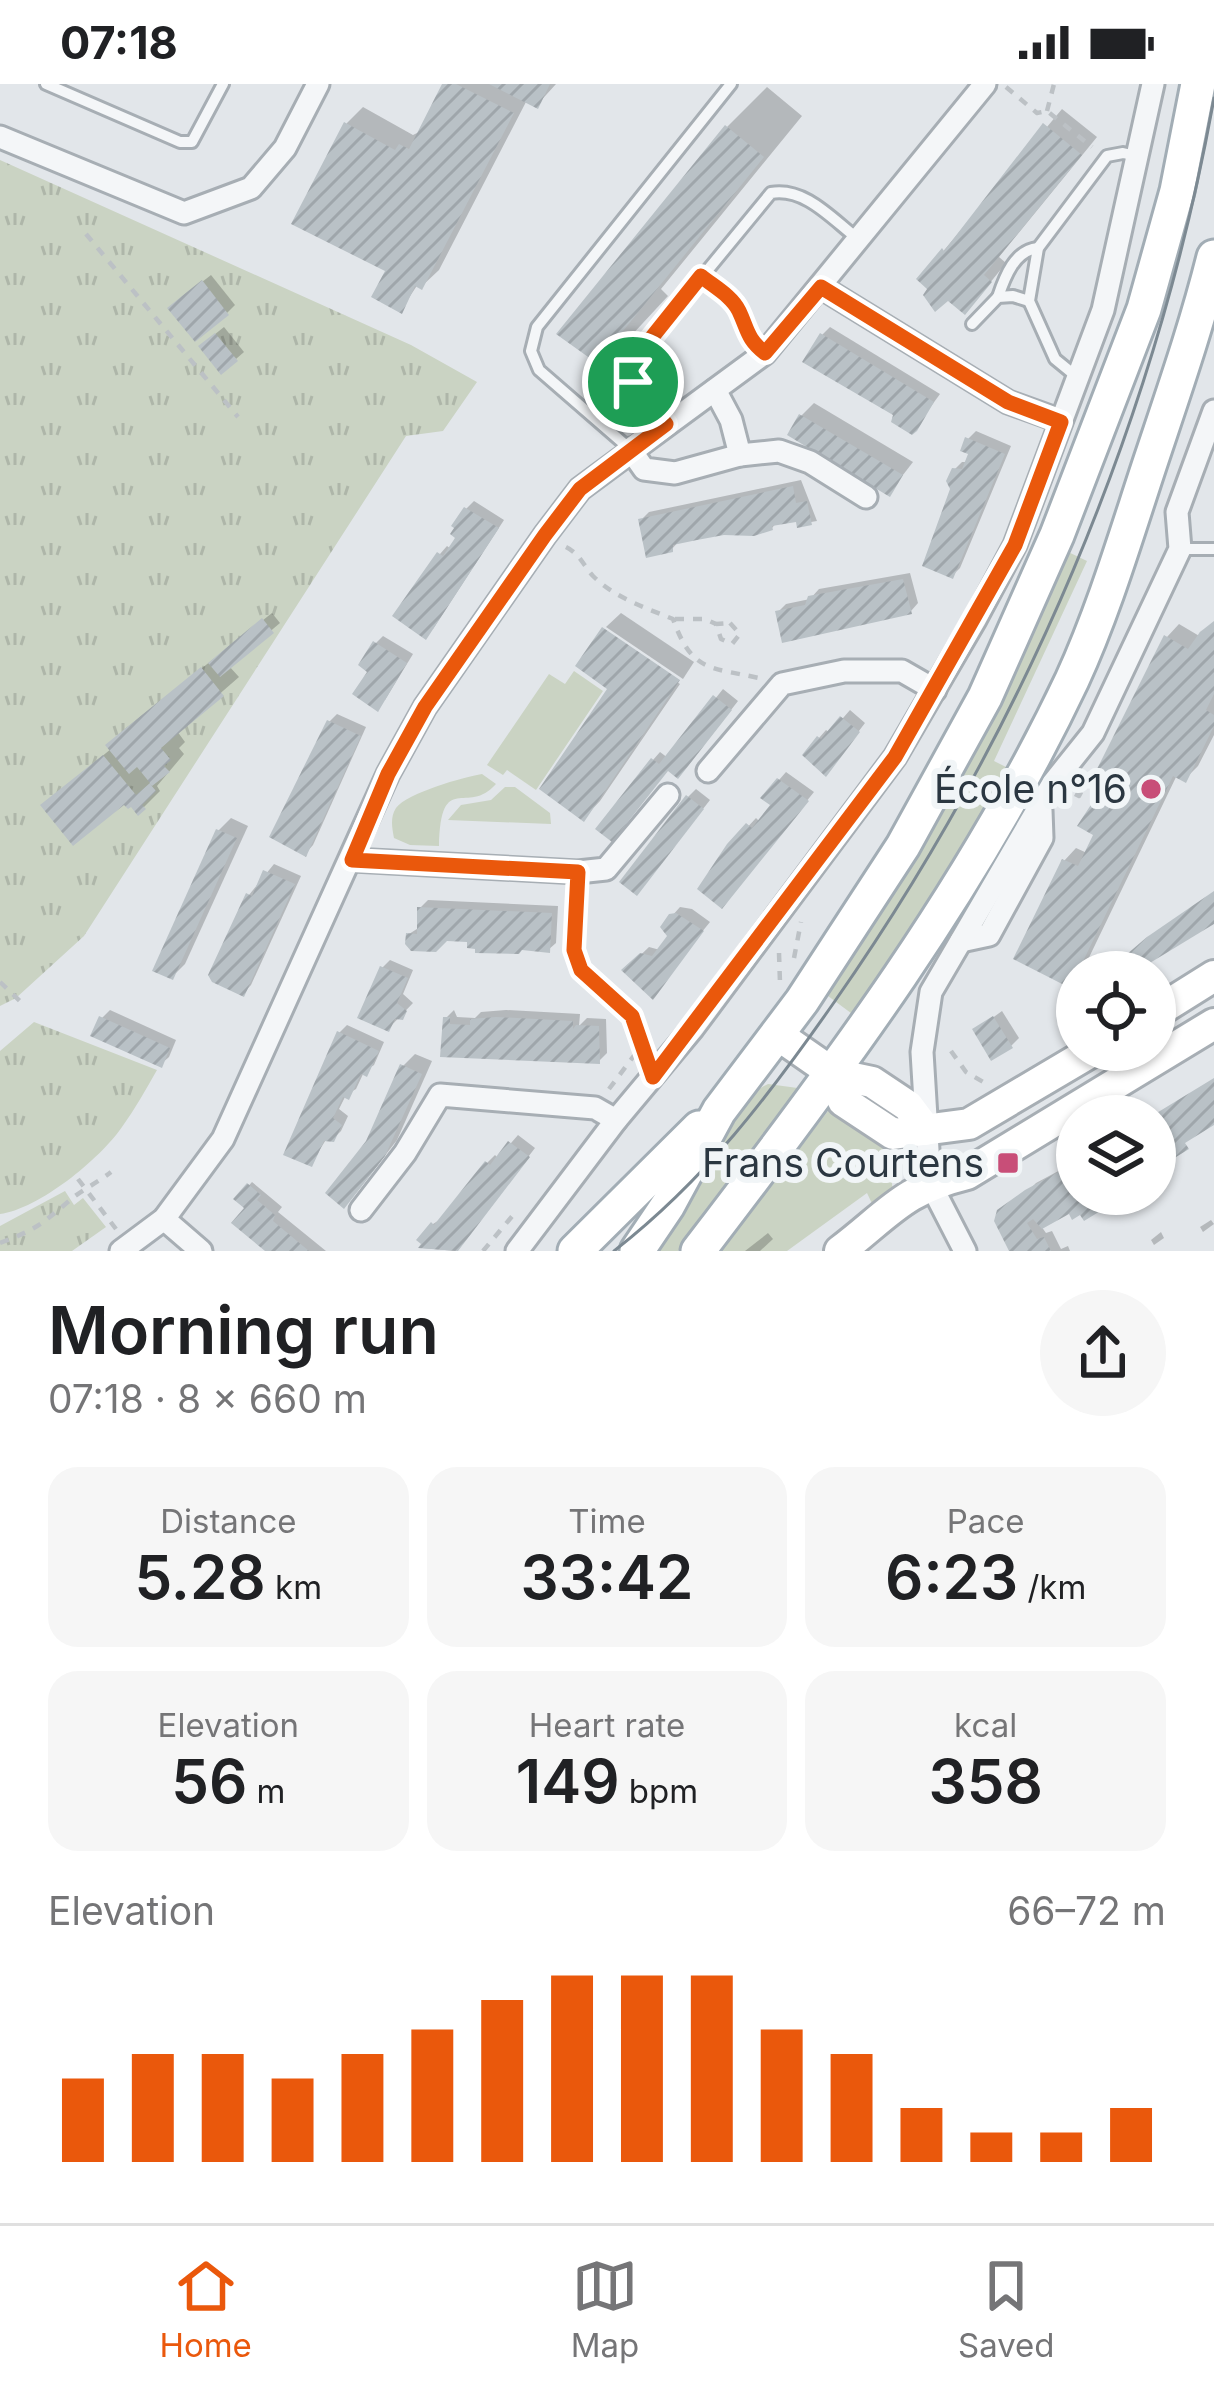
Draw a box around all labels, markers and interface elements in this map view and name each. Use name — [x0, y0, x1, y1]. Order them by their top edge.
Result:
text: 07:18 — [60, 15, 178, 70]
pin — [582, 331, 684, 433]
icon: arrive — [600, 349, 666, 415]
place label: École n°16 — [934, 765, 1127, 812]
marker: École n°16 — [1138, 776, 1164, 802]
map controls — [1056, 951, 1176, 1215]
button: locate — [1056, 951, 1176, 1071]
button: layers — [1056, 1095, 1176, 1215]
place label: Frans Courtens — [702, 1139, 984, 1186]
marker: Frans Courtens — [995, 1150, 1021, 1176]
text: Morning run — [48, 1290, 439, 1370]
button: share — [1040, 1290, 1166, 1416]
text: 07:18 · 8 × 660 m — [48, 1375, 367, 1422]
text: Distance — [160, 1501, 296, 1541]
text: Time — [568, 1501, 646, 1541]
text: Pace — [947, 1501, 1025, 1541]
text: 5.28 — [135, 1541, 266, 1613]
text: 33:42 — [521, 1541, 693, 1613]
text: 6:23 — [885, 1541, 1018, 1613]
text: km — [266, 1567, 322, 1607]
text: /km — [1018, 1567, 1086, 1607]
text: Elevation — [158, 1705, 299, 1745]
text: Heart rate — [529, 1705, 685, 1745]
text: kcal — [954, 1705, 1017, 1745]
text: 56 — [171, 1745, 247, 1817]
text: 149 — [516, 1745, 620, 1817]
text: 358 — [928, 1745, 1043, 1817]
text: m — [247, 1771, 285, 1811]
text: bpm — [620, 1771, 698, 1811]
text: Elevation — [48, 1887, 215, 1934]
text: 66–72 m — [1007, 1887, 1166, 1934]
tab: Home — [159, 2253, 252, 2365]
tab: Map — [571, 2253, 639, 2365]
tab: Saved — [958, 2253, 1055, 2365]

